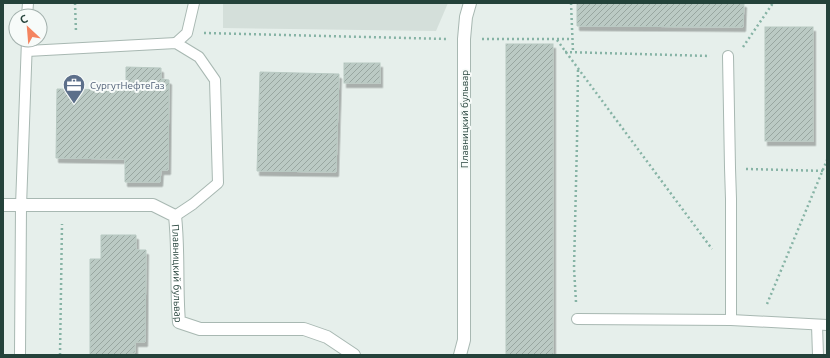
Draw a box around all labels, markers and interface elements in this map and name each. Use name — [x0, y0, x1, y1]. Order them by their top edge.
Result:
north arrow — [8, 8, 48, 48]
text: С — [18, 12, 29, 26]
street label: Плавницкий бульвар — [459, 70, 470, 168]
office icon: СургутНефтеГаз — [61, 72, 87, 105]
place label: СургутНефтеГаз — [90, 80, 165, 91]
street label: Плавницкий бульвар — [170, 224, 185, 323]

